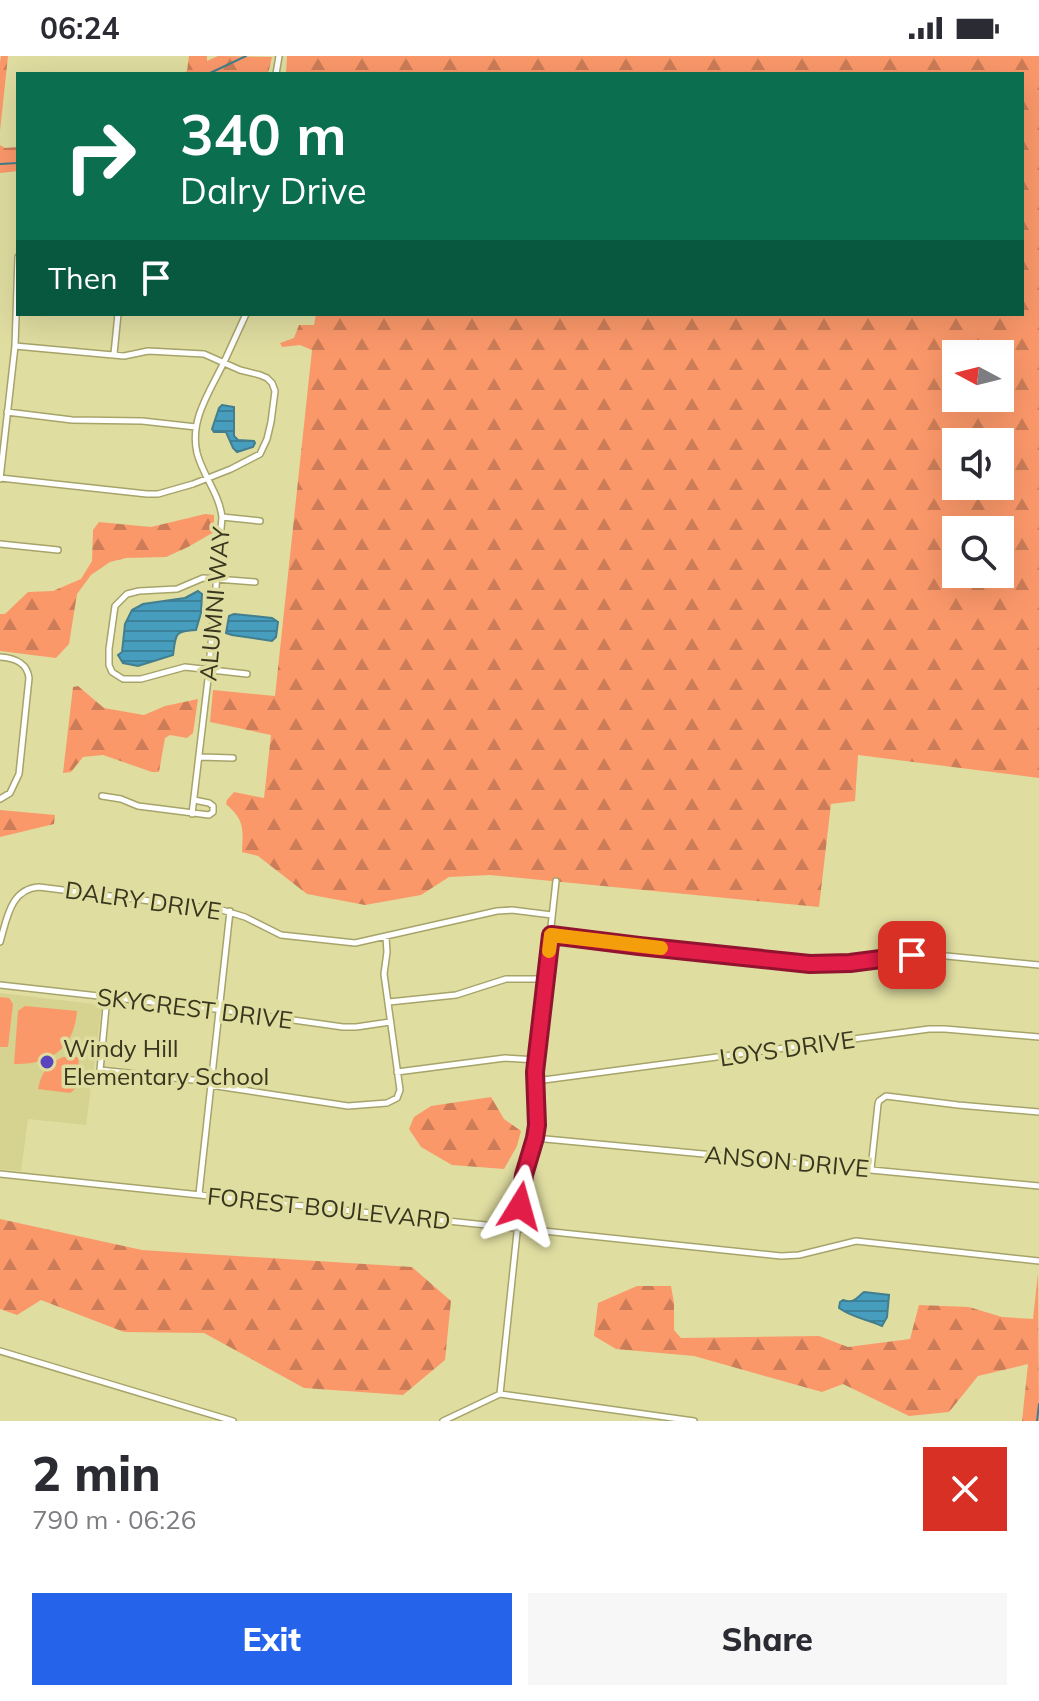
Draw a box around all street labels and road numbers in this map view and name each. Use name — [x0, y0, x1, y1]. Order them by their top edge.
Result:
street label: ALUMNI WAY — [192, 525, 236, 682]
street label: DALRY DRIVE — [63, 874, 223, 926]
street label: SKYCREST DRIVE — [96, 981, 294, 1035]
street label: LOYS DRIVE — [717, 1024, 857, 1072]
street label: ANSON DRIVE — [704, 1139, 870, 1183]
street label: FOREST BOULEVARD — [206, 1180, 452, 1236]

